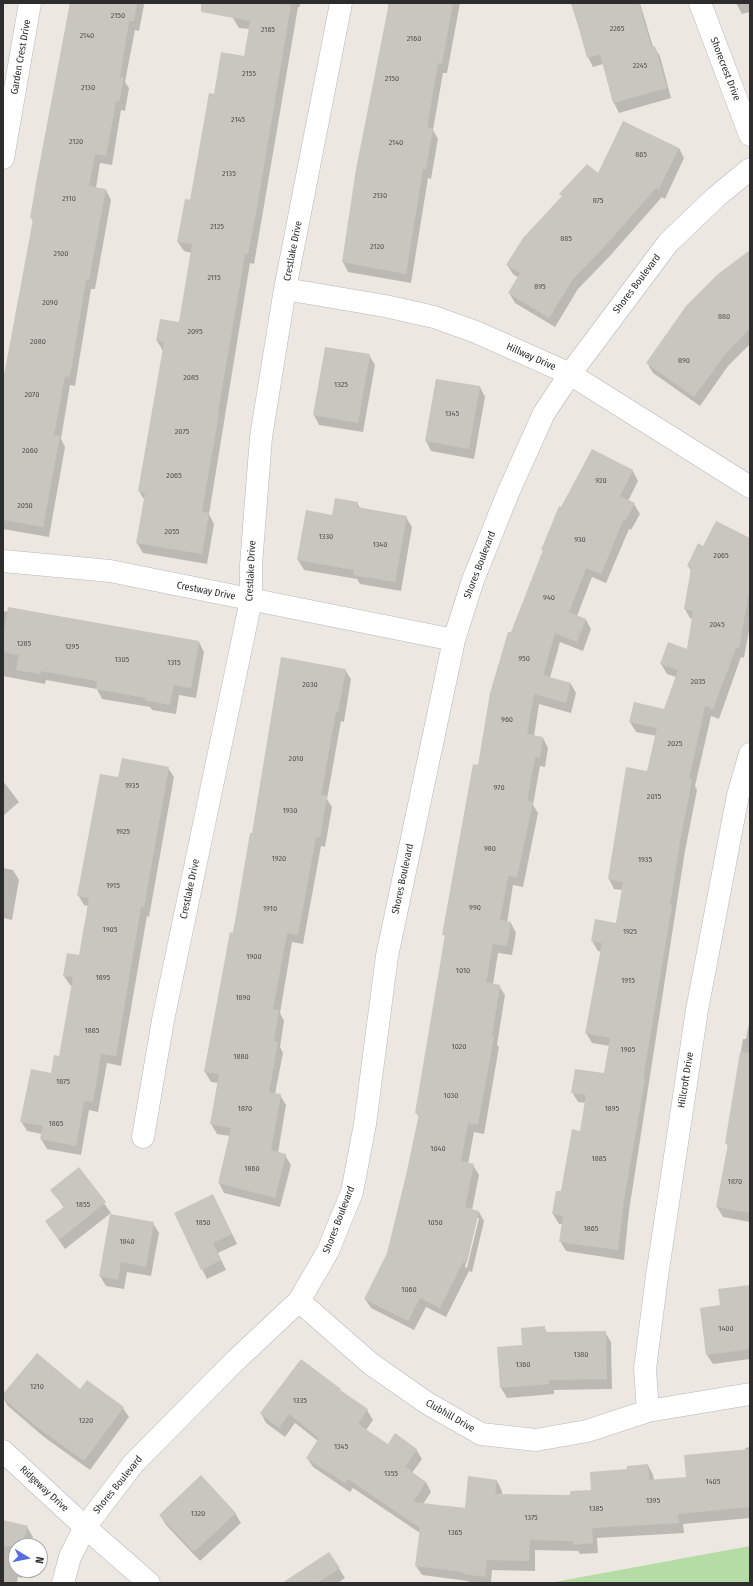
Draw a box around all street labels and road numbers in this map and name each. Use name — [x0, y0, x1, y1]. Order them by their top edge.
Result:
street label: Garden Crest Drive — [9, 19, 33, 95]
street label: Shorecrest Drive — [707, 36, 743, 102]
street label: Crestlake Drive — [281, 220, 305, 282]
street label: Shores Boulevard — [611, 252, 663, 316]
street label: Hillway Drive — [504, 341, 558, 373]
street label: Shores Boulevard — [462, 529, 498, 601]
street label: Crestlake Drive — [243, 540, 259, 602]
street label: Crestway Drive — [176, 579, 236, 603]
street label: Shores Boulevard — [390, 843, 416, 915]
street label: Crestlake Drive — [178, 858, 202, 920]
street label: Hillcroft Drive — [676, 1051, 696, 1109]
street label: Shores Boulevard — [321, 1184, 357, 1256]
street label: Clubhill Drive — [423, 1397, 477, 1435]
street label: Shores Boulevard — [91, 1453, 145, 1517]
street label: Ridgeway Drive — [17, 1463, 71, 1515]

